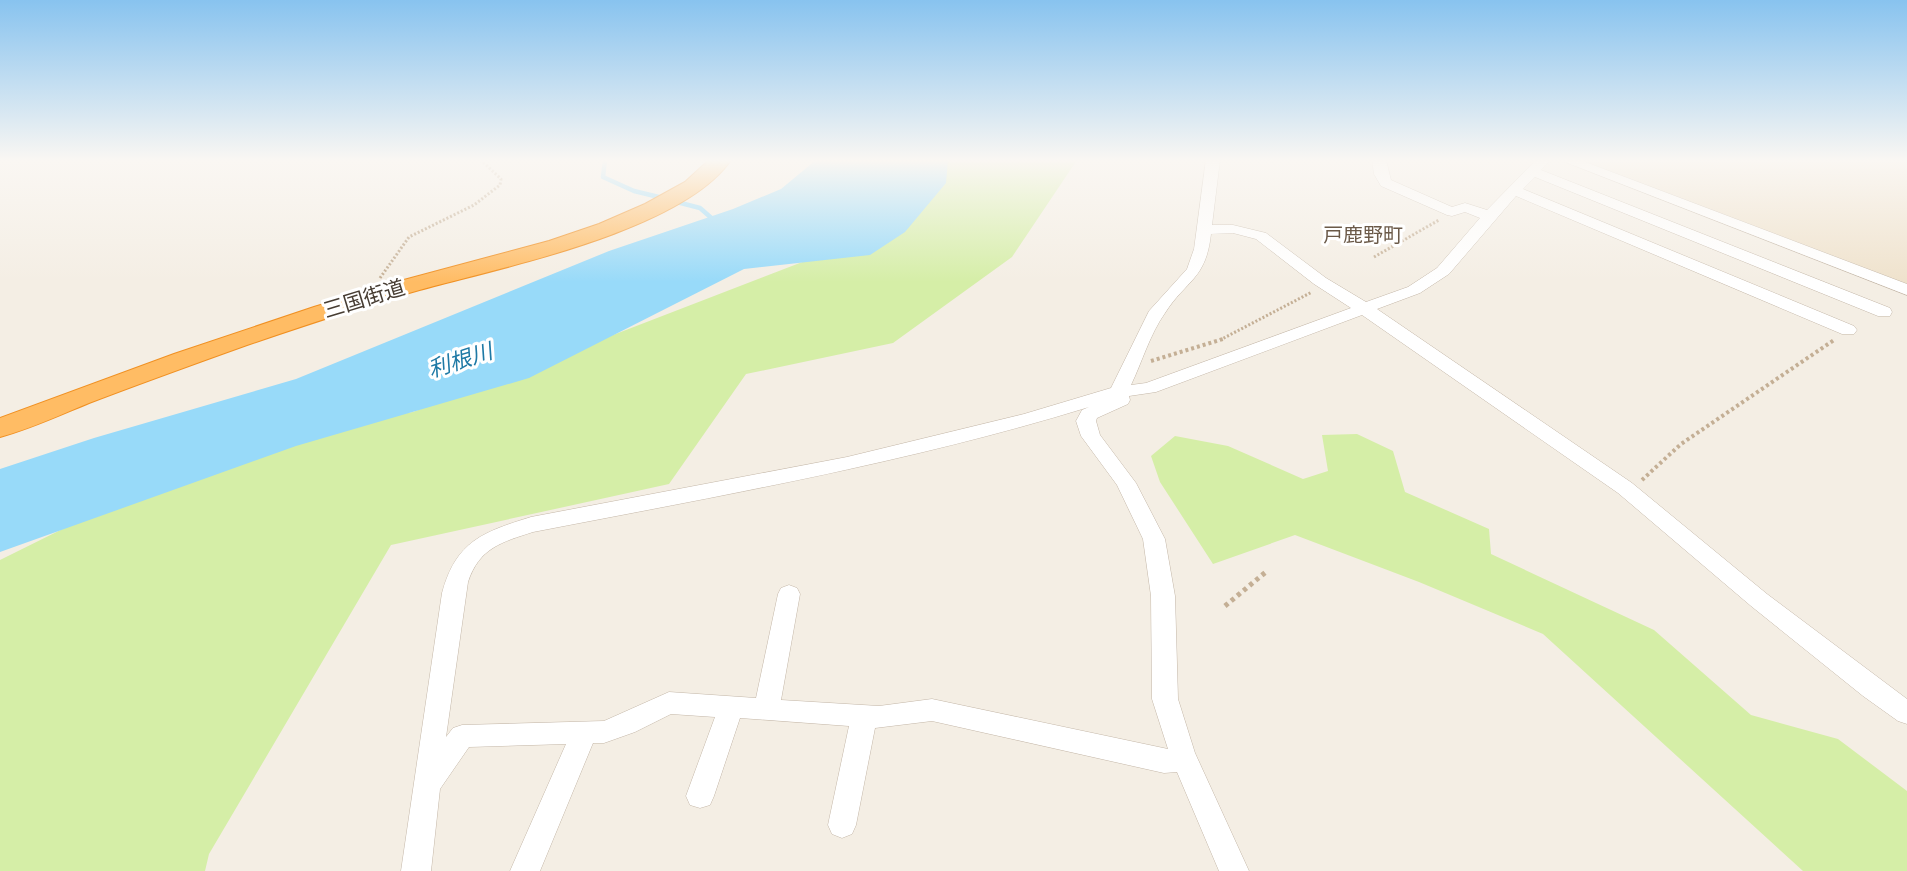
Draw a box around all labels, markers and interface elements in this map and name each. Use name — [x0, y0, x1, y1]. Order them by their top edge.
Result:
district label: 戸鹿野町 — [1323, 219, 1403, 250]
street label: 三国街道 — [319, 270, 409, 326]
water label: 利根川 — [423, 333, 499, 386]

